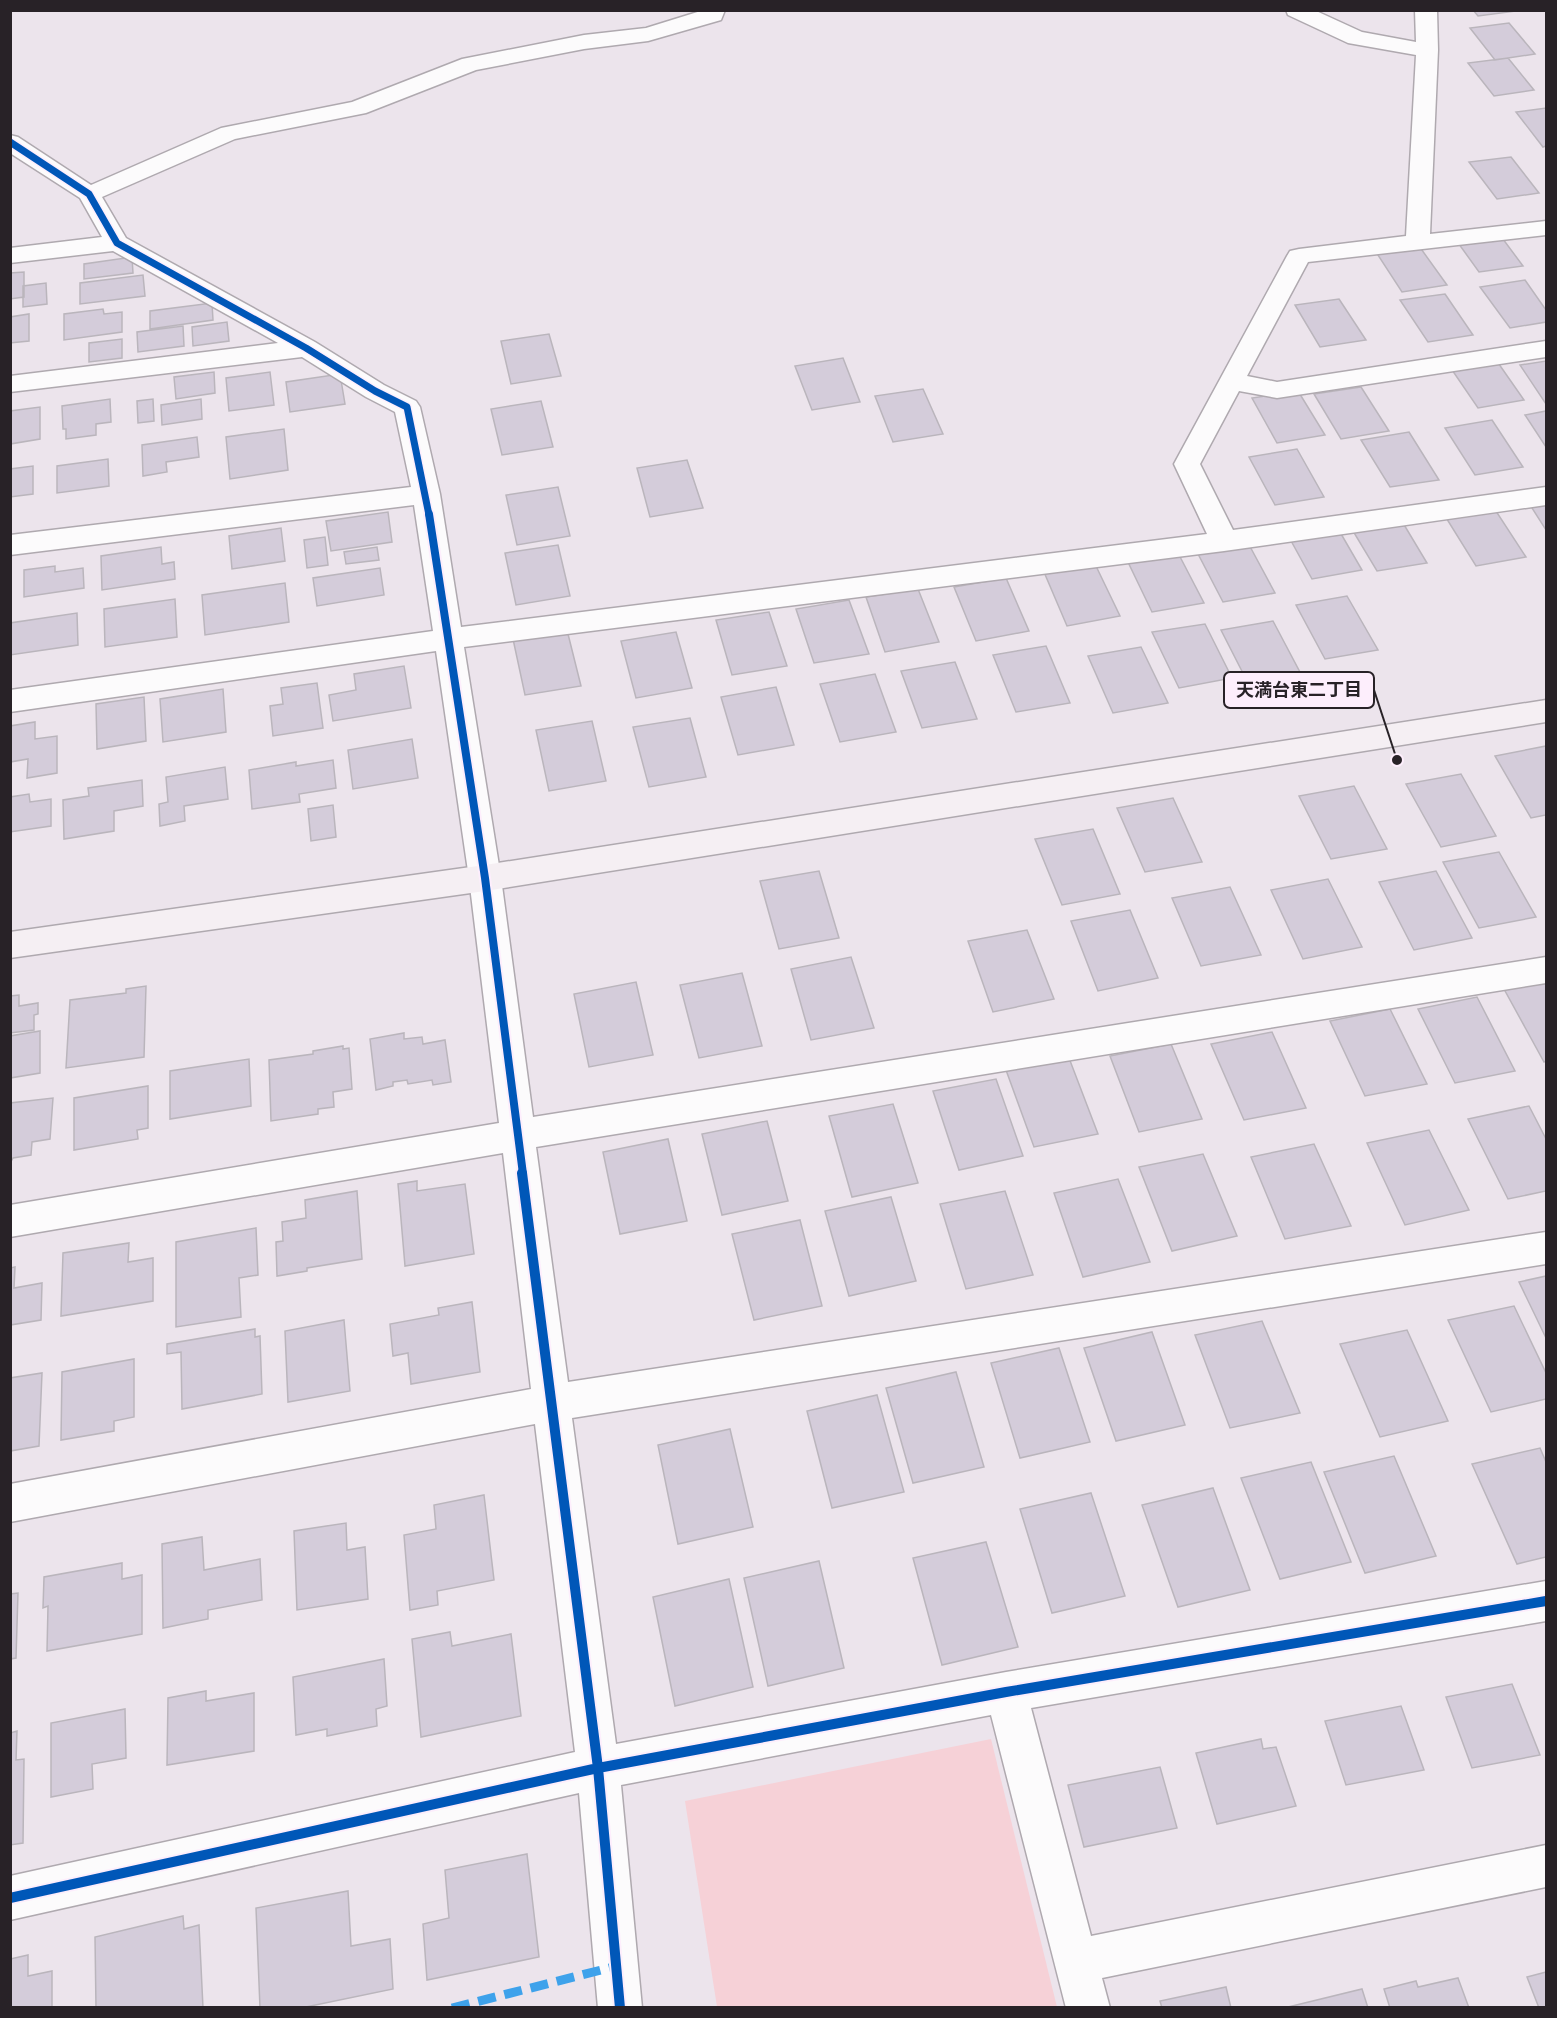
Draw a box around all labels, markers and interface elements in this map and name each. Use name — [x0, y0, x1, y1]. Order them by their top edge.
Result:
callout: 天満台東二丁目 — [1224, 672, 1374, 708]
text: 天満台東二丁目 — [1236, 679, 1362, 701]

